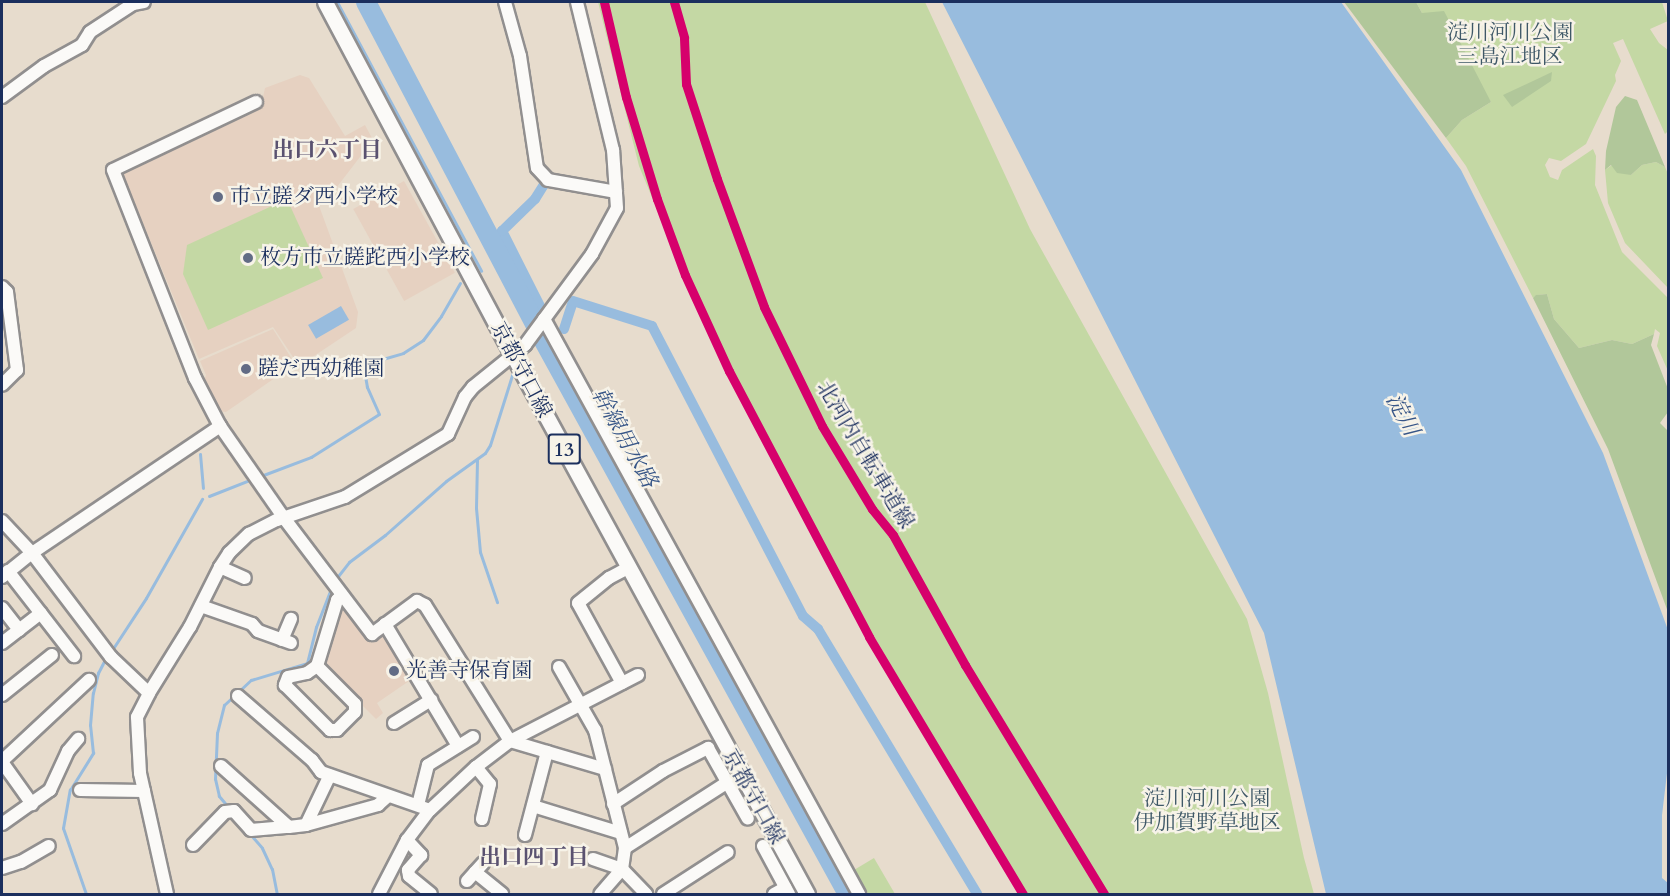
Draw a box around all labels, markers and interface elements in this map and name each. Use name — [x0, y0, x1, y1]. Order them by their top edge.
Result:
park label: 淀川河川公園 三島江地区 — [1447, 20, 1573, 70]
district label: 出口六丁目 — [272, 138, 382, 164]
place label: 市立蹉ダ西小学校 — [230, 184, 398, 210]
marker: 市立蹉ダ西小学校 — [211, 190, 225, 204]
place label: 枚方市立蹉跎西小学校 — [260, 245, 470, 271]
marker: 枚方市立蹉跎西小学校 — [241, 251, 255, 265]
street label: 京都守口線 — [485, 318, 557, 422]
place label: 蹉だ西幼稚園 — [258, 356, 384, 382]
marker: 蹉だ西幼稚園 — [239, 362, 253, 376]
street label: 北河内自転車道線 — [811, 377, 919, 533]
water label: 幹線用水路 — [586, 383, 662, 493]
water label: 淀川 — [1380, 389, 1424, 441]
road number: 13 — [548, 432, 580, 466]
place label: 光善寺保育園 — [406, 658, 532, 684]
marker: 光善寺保育園 — [387, 664, 401, 678]
street label: 京都守口線 — [717, 745, 789, 849]
park label: 淀川河川公園 伊加賀野草地区 — [1134, 786, 1280, 836]
district label: 出口四丁目 — [479, 845, 589, 871]

